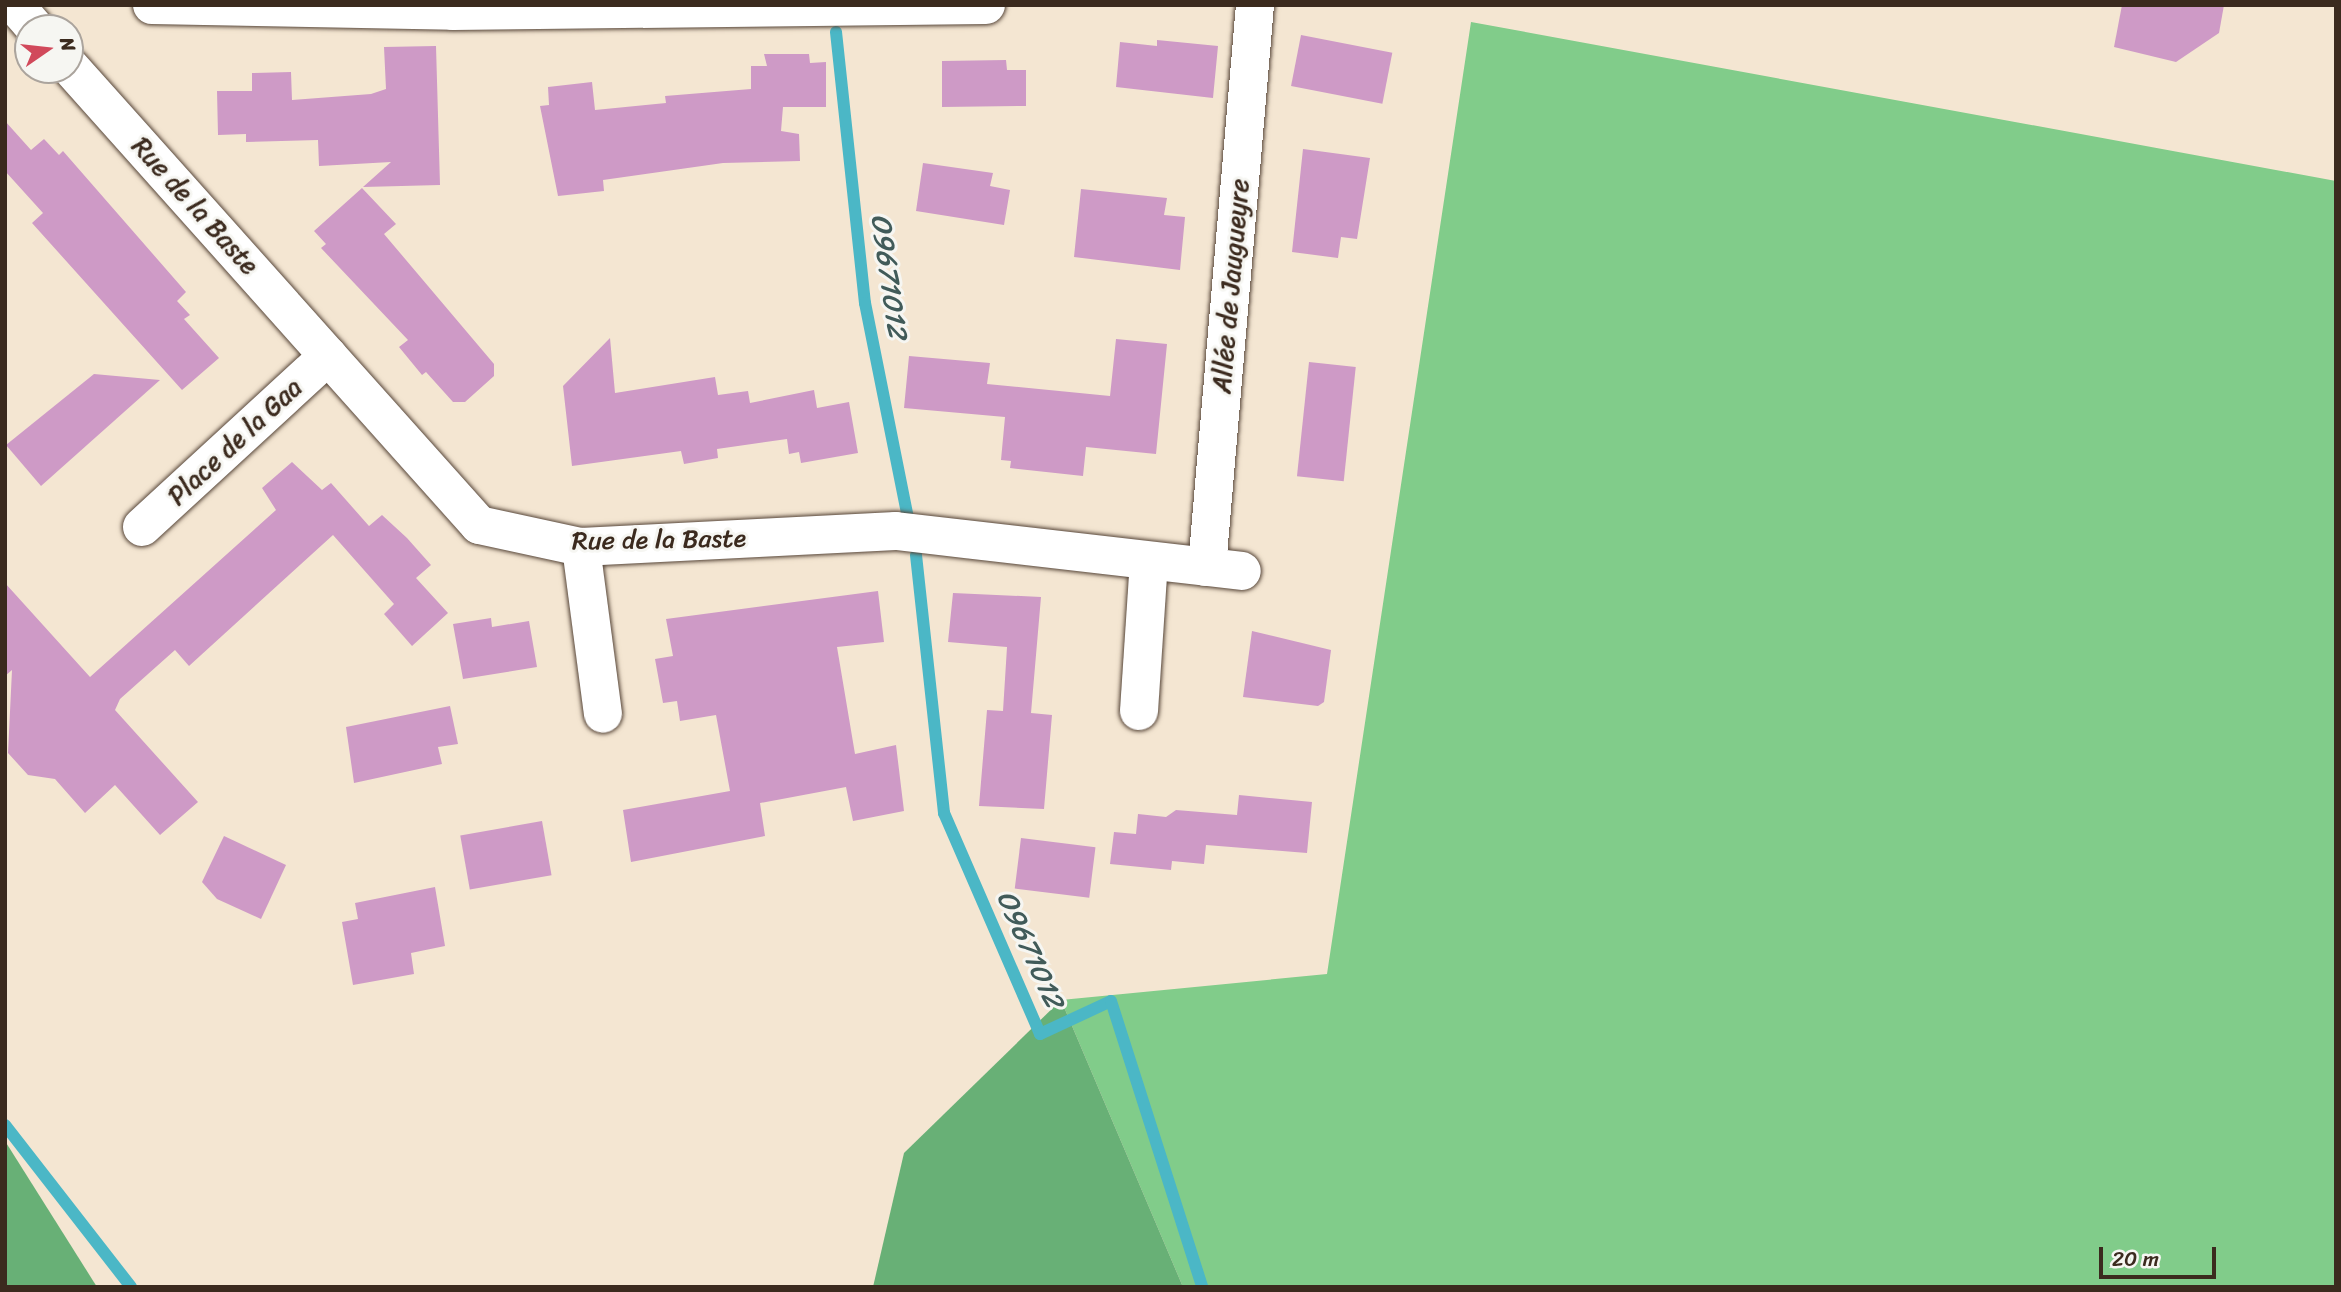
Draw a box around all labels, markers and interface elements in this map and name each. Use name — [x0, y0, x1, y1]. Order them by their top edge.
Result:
north arrow — [14, 14, 84, 84]
text: N — [50, 34, 86, 55]
street label: Rue de la Baste — [124, 130, 266, 282]
street label: Allée de Jaugueyre — [1206, 177, 1256, 395]
water label: O9671012 — [864, 212, 914, 340]
street label: Place de la Gaa — [161, 372, 309, 512]
street label: Rue de la Baste — [570, 523, 748, 557]
water label: O9671012 — [989, 885, 1071, 1013]
scale bar — [2103, 1232, 2220, 1276]
text: 20 m — [2112, 1240, 2159, 1278]

